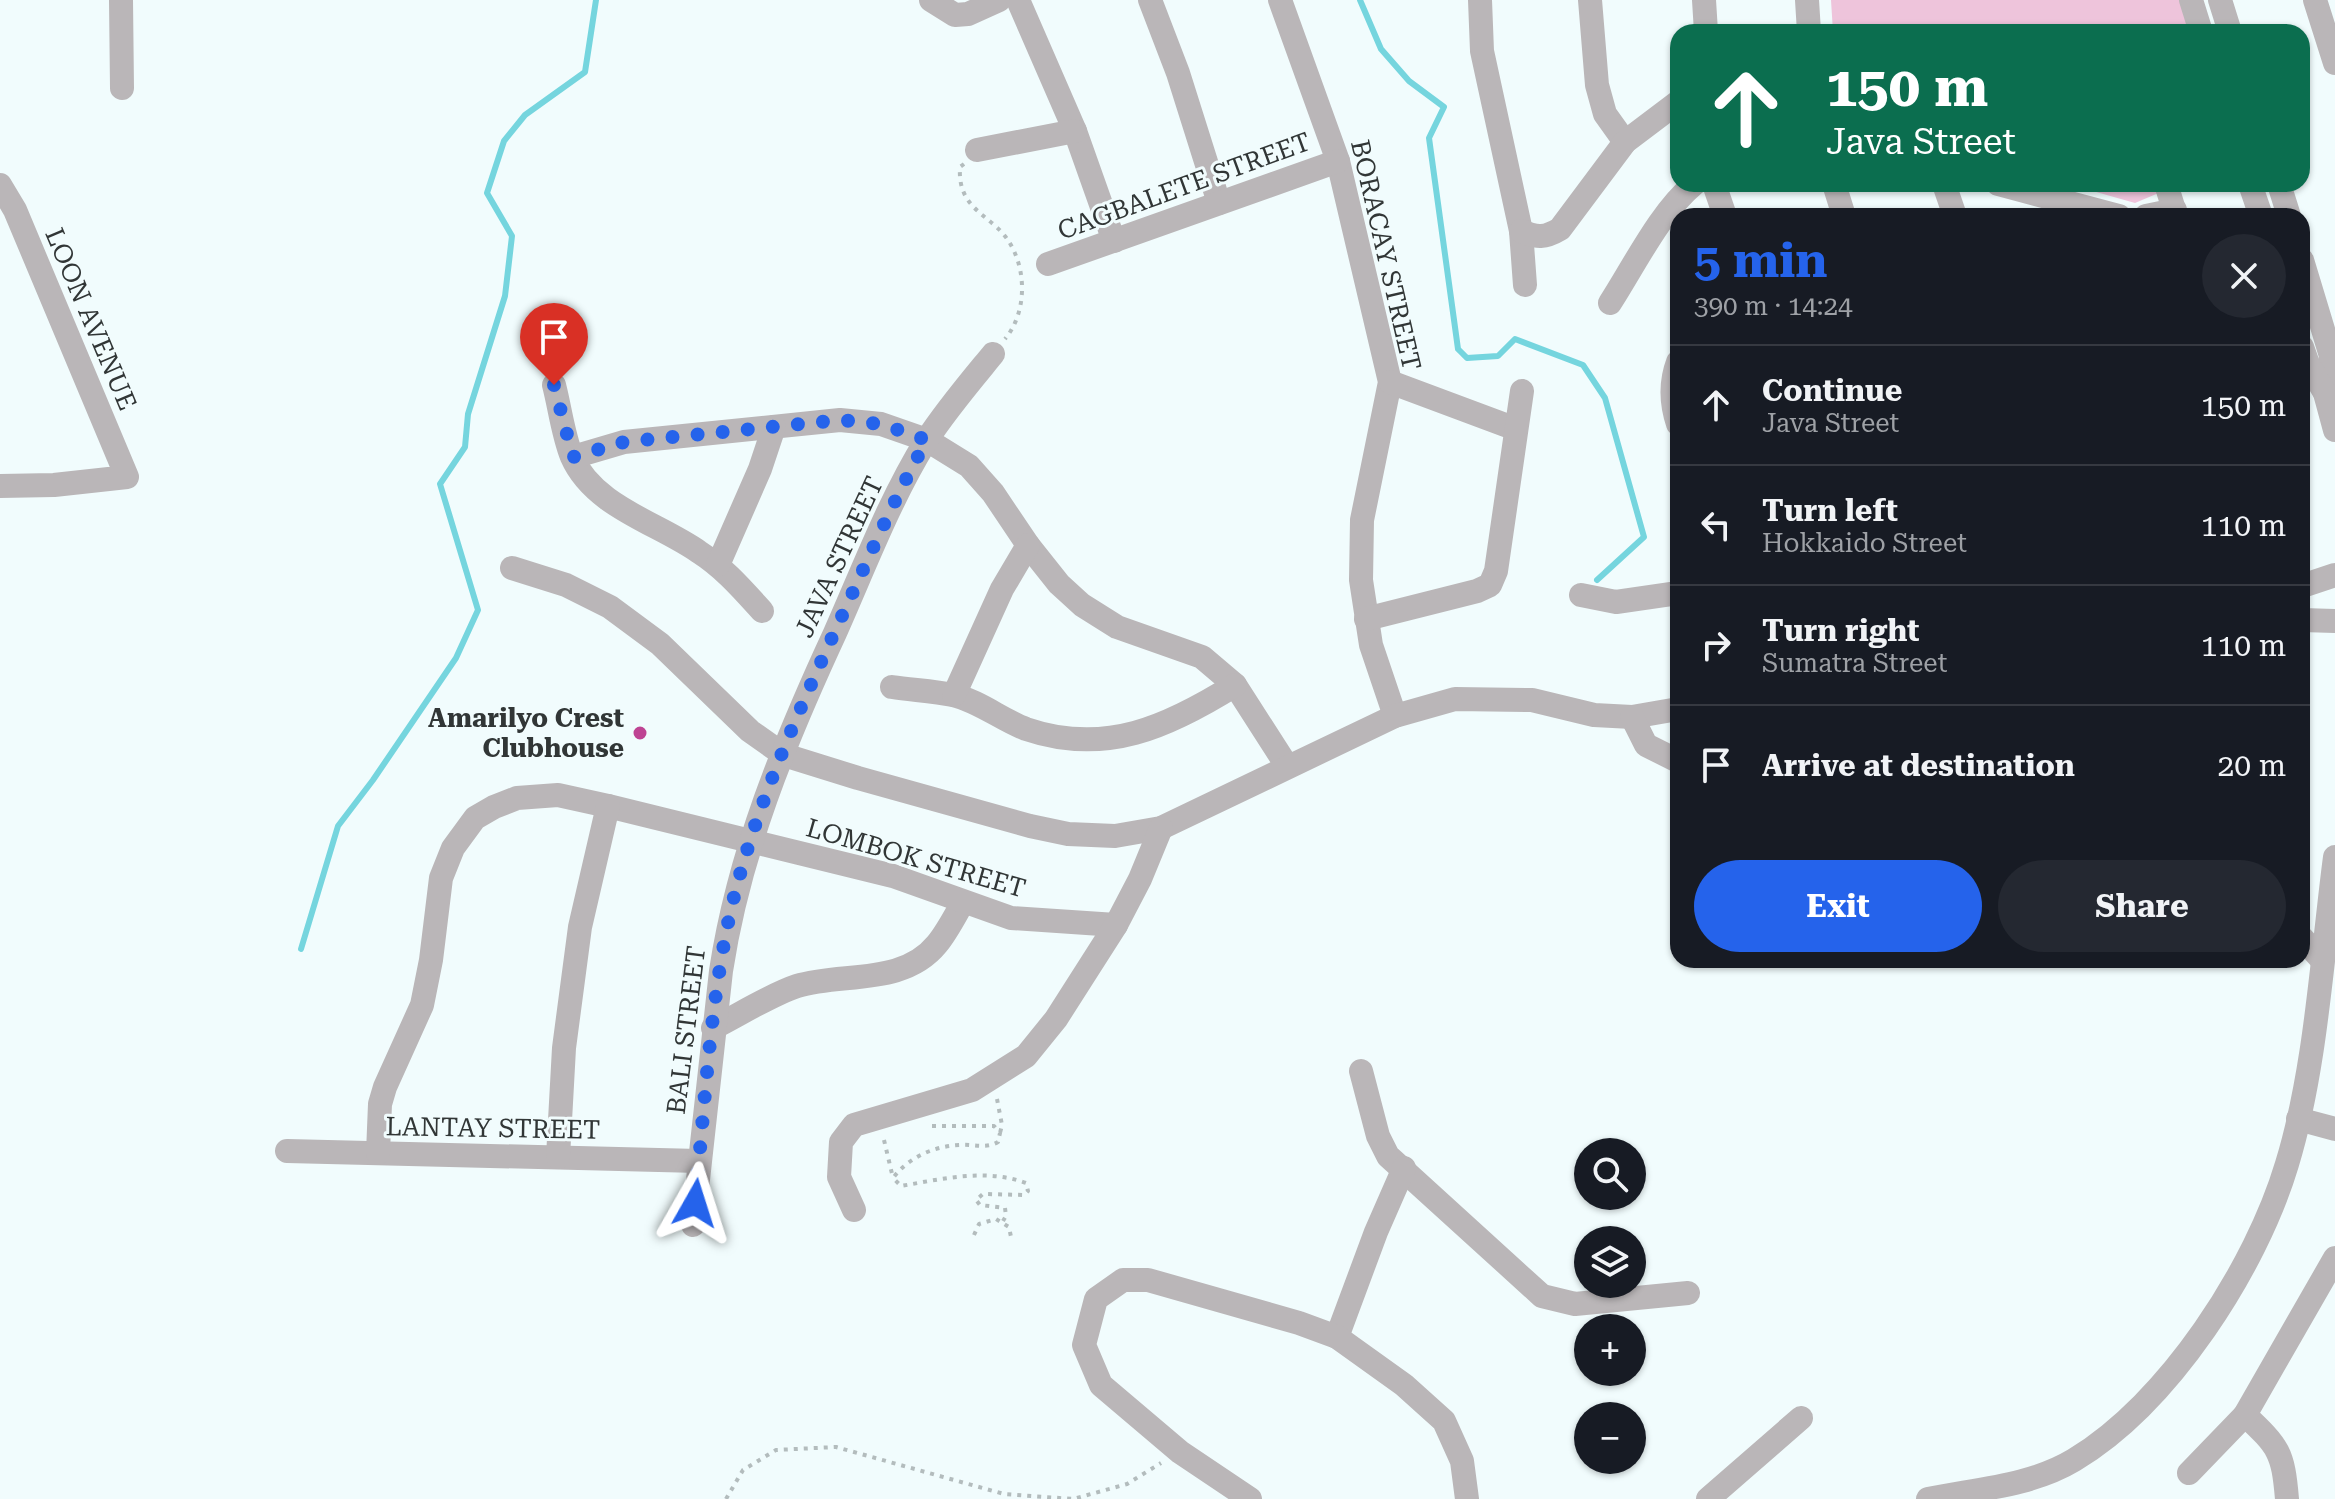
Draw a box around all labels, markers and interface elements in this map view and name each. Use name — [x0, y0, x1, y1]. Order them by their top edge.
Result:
text: 150 m — [1826, 54, 1988, 120]
icon: ahead — [1694, 56, 1798, 160]
text: Java Street — [1826, 121, 2016, 163]
street label: CAGBALETE STREET — [1054, 126, 1314, 246]
street label: BORACAY STREET — [1345, 137, 1427, 373]
street label: LOON AVENUE — [39, 224, 143, 414]
text: 5 min — [1694, 233, 1827, 289]
button: close — [2202, 234, 2286, 318]
text: 390 m · 14:24 — [1694, 291, 1853, 321]
pin — [520, 303, 588, 385]
icon: arrive — [532, 315, 576, 359]
text: Continue — [1762, 373, 1902, 408]
icon: ahead — [1694, 383, 1738, 427]
text: 150 m — [2201, 388, 2286, 423]
text: Java Street — [1762, 408, 1899, 438]
street label: JAVA STREET — [789, 472, 889, 642]
text: Turn left — [1762, 493, 1898, 528]
icon: left — [1694, 503, 1738, 547]
text: 110 m — [2201, 508, 2286, 543]
text: Hokkaido Street — [1762, 528, 1967, 558]
text: Turn right — [1762, 613, 1919, 648]
icon: right — [1694, 623, 1738, 667]
text: 110 m — [2201, 628, 2286, 663]
text: Sumatra Street — [1762, 648, 1947, 678]
place label: Amarilyo Crest Clubhouse — [428, 703, 624, 763]
marker: Amarilyo Crest Clubhouse — [631, 724, 649, 742]
icon: arrive — [1694, 743, 1738, 787]
text: Arrive at destination — [1762, 748, 2075, 783]
text: 20 m — [2217, 748, 2286, 783]
street label: LOMBOK STREET — [803, 812, 1029, 904]
button: Exit — [1694, 860, 1982, 952]
button: Share — [1998, 860, 2286, 952]
street label: BALI STREET — [661, 944, 711, 1116]
street label: LANTAY STREET — [385, 1111, 601, 1145]
map controls — [1574, 1138, 1646, 1474]
button: search — [1574, 1138, 1646, 1210]
position arrow — [653, 1161, 737, 1245]
button: layers — [1574, 1226, 1646, 1298]
button: + — [1574, 1314, 1646, 1386]
button: − — [1574, 1402, 1646, 1474]

